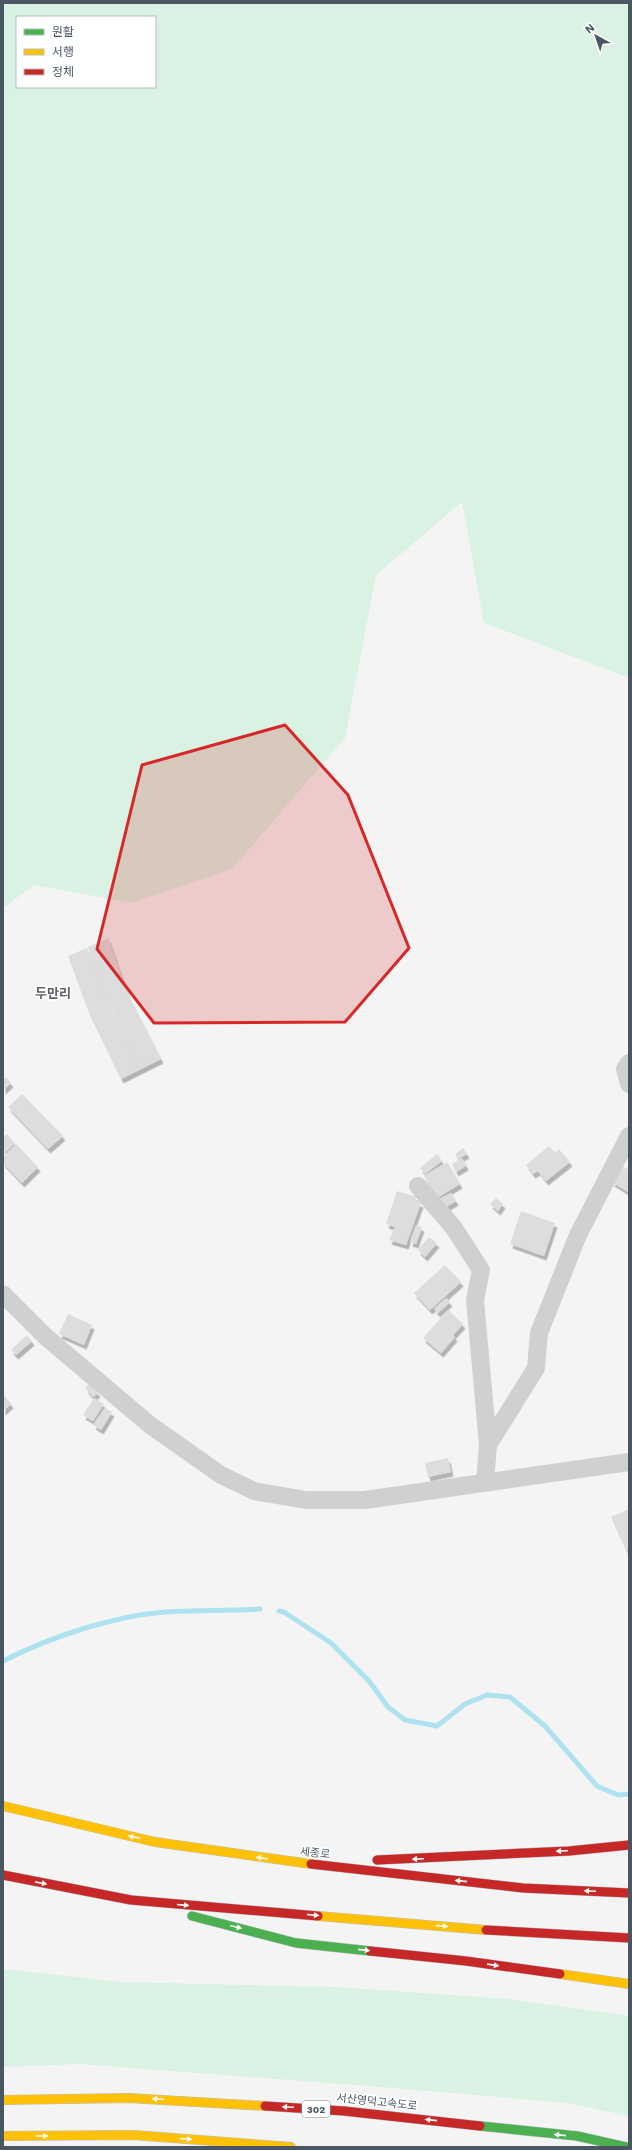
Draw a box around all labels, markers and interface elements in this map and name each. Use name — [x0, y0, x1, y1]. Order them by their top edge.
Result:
legend — [16, 16, 156, 88]
north arrow — [576, 16, 616, 56]
text: N — [583, 21, 597, 36]
text: 원활 — [52, 25, 74, 39]
text: 서행 — [52, 45, 74, 59]
text: 정체 — [52, 65, 74, 79]
district label: 두만리 — [35, 986, 71, 1001]
one-way arrow — [127, 1834, 139, 1840]
street label: 세종로 — [299, 1845, 331, 1861]
one-way arrow — [555, 1848, 568, 1854]
one-way arrow — [256, 1855, 268, 1861]
one-way arrow — [412, 1855, 424, 1862]
one-way arrow — [454, 1878, 467, 1884]
one-way arrow — [35, 1880, 47, 1886]
one-way arrow — [583, 1888, 596, 1894]
one-way arrow — [177, 1901, 189, 1908]
one-way arrow — [307, 1912, 319, 1919]
one-way arrow — [436, 1923, 448, 1930]
one-way arrow — [230, 1925, 243, 1931]
one-way arrow — [358, 1946, 370, 1953]
one-way arrow — [487, 1962, 499, 1968]
street label: 서산영덕고속도로 — [336, 2091, 418, 2113]
one-way arrow — [152, 2096, 164, 2103]
road number: 302 — [302, 2101, 330, 2117]
one-way arrow — [282, 2104, 294, 2111]
one-way arrow — [425, 2117, 437, 2123]
one-way arrow — [554, 2131, 567, 2138]
one-way arrow — [36, 2133, 49, 2139]
one-way arrow — [180, 2136, 192, 2143]

